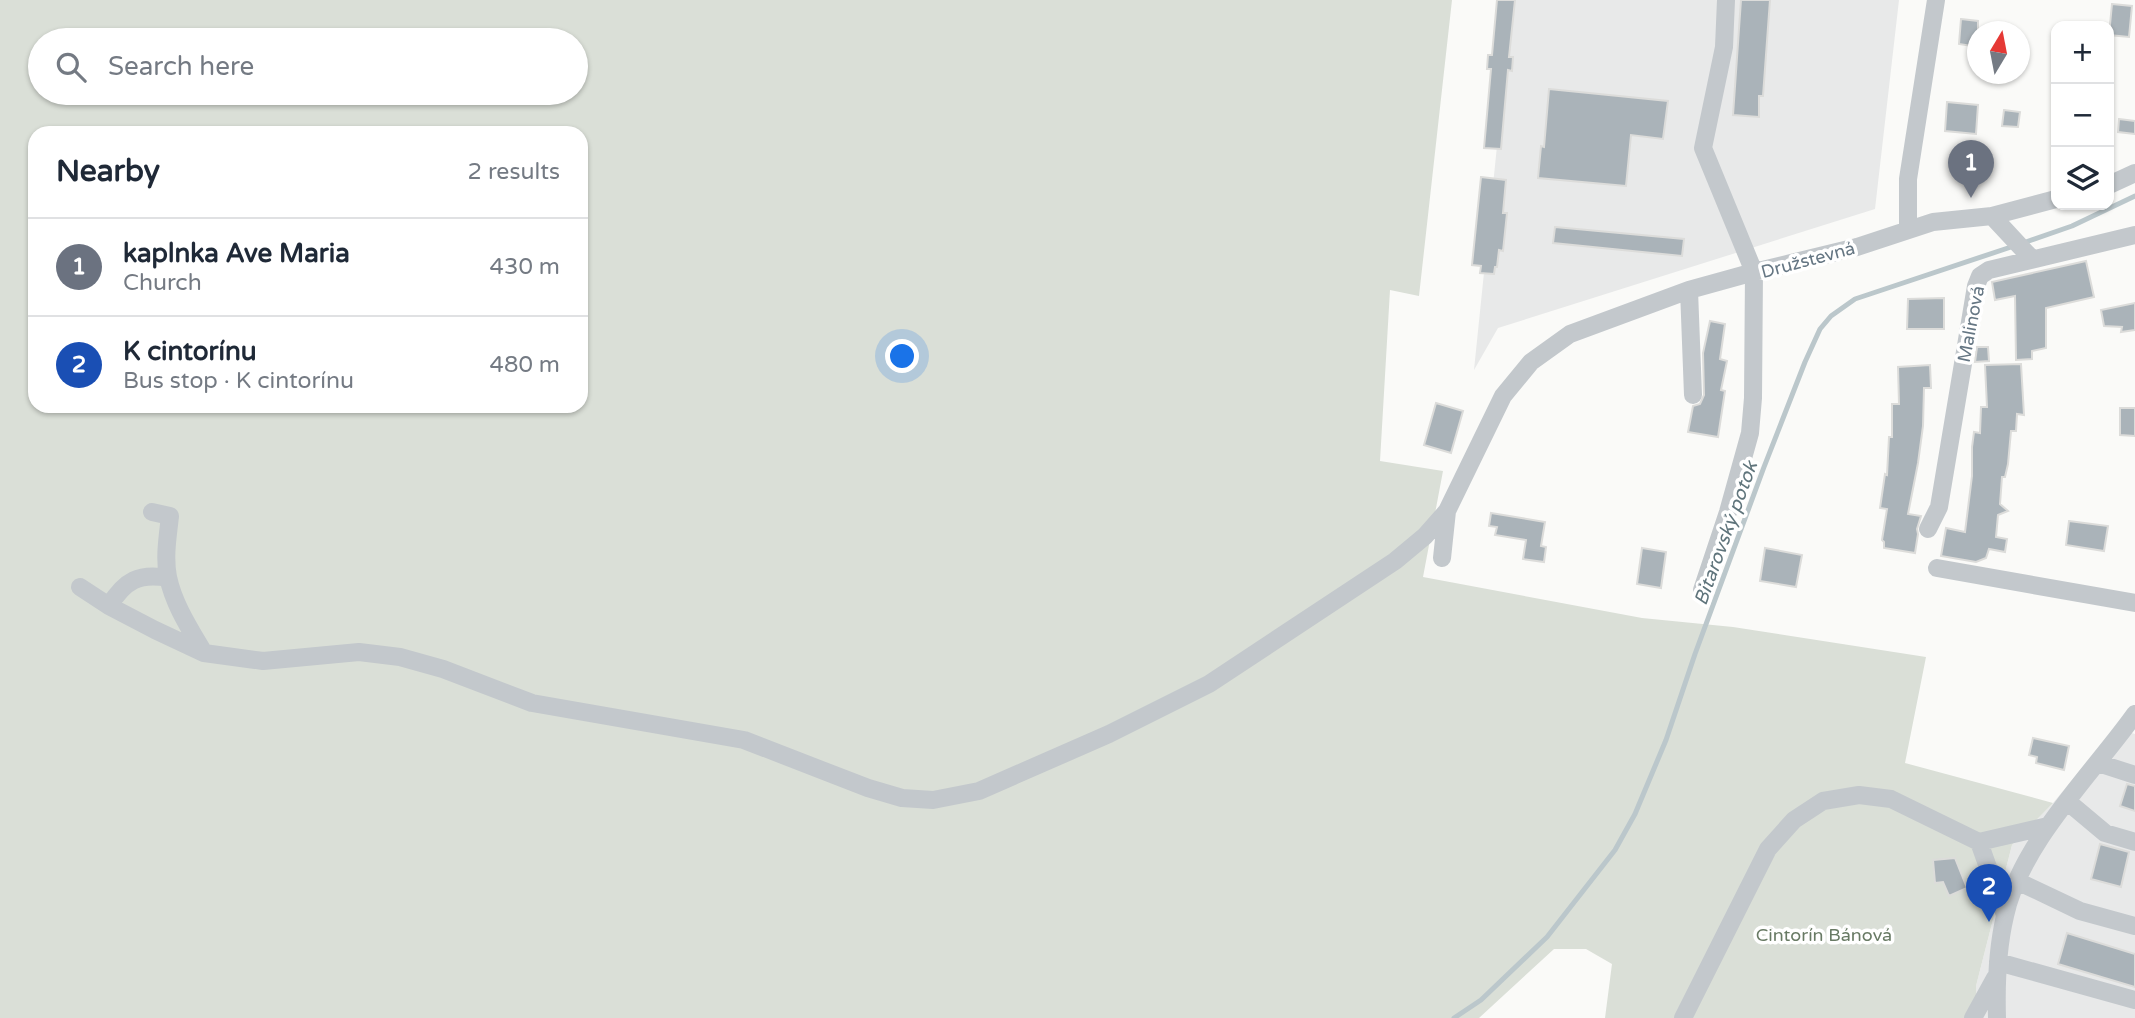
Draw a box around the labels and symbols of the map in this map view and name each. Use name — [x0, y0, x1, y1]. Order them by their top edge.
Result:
north arrow — [1967, 21, 2030, 84]
pin: 1 — [1948, 140, 1994, 198]
street label: Družstevná — [1759, 237, 1857, 283]
street label: Malinová — [1953, 284, 1989, 364]
your location — [885, 339, 919, 373]
water label: Bitarovský potok — [1690, 457, 1763, 608]
pin: 2 — [1966, 864, 2012, 922]
park label: Cintorín Bánová — [1756, 924, 1892, 946]

